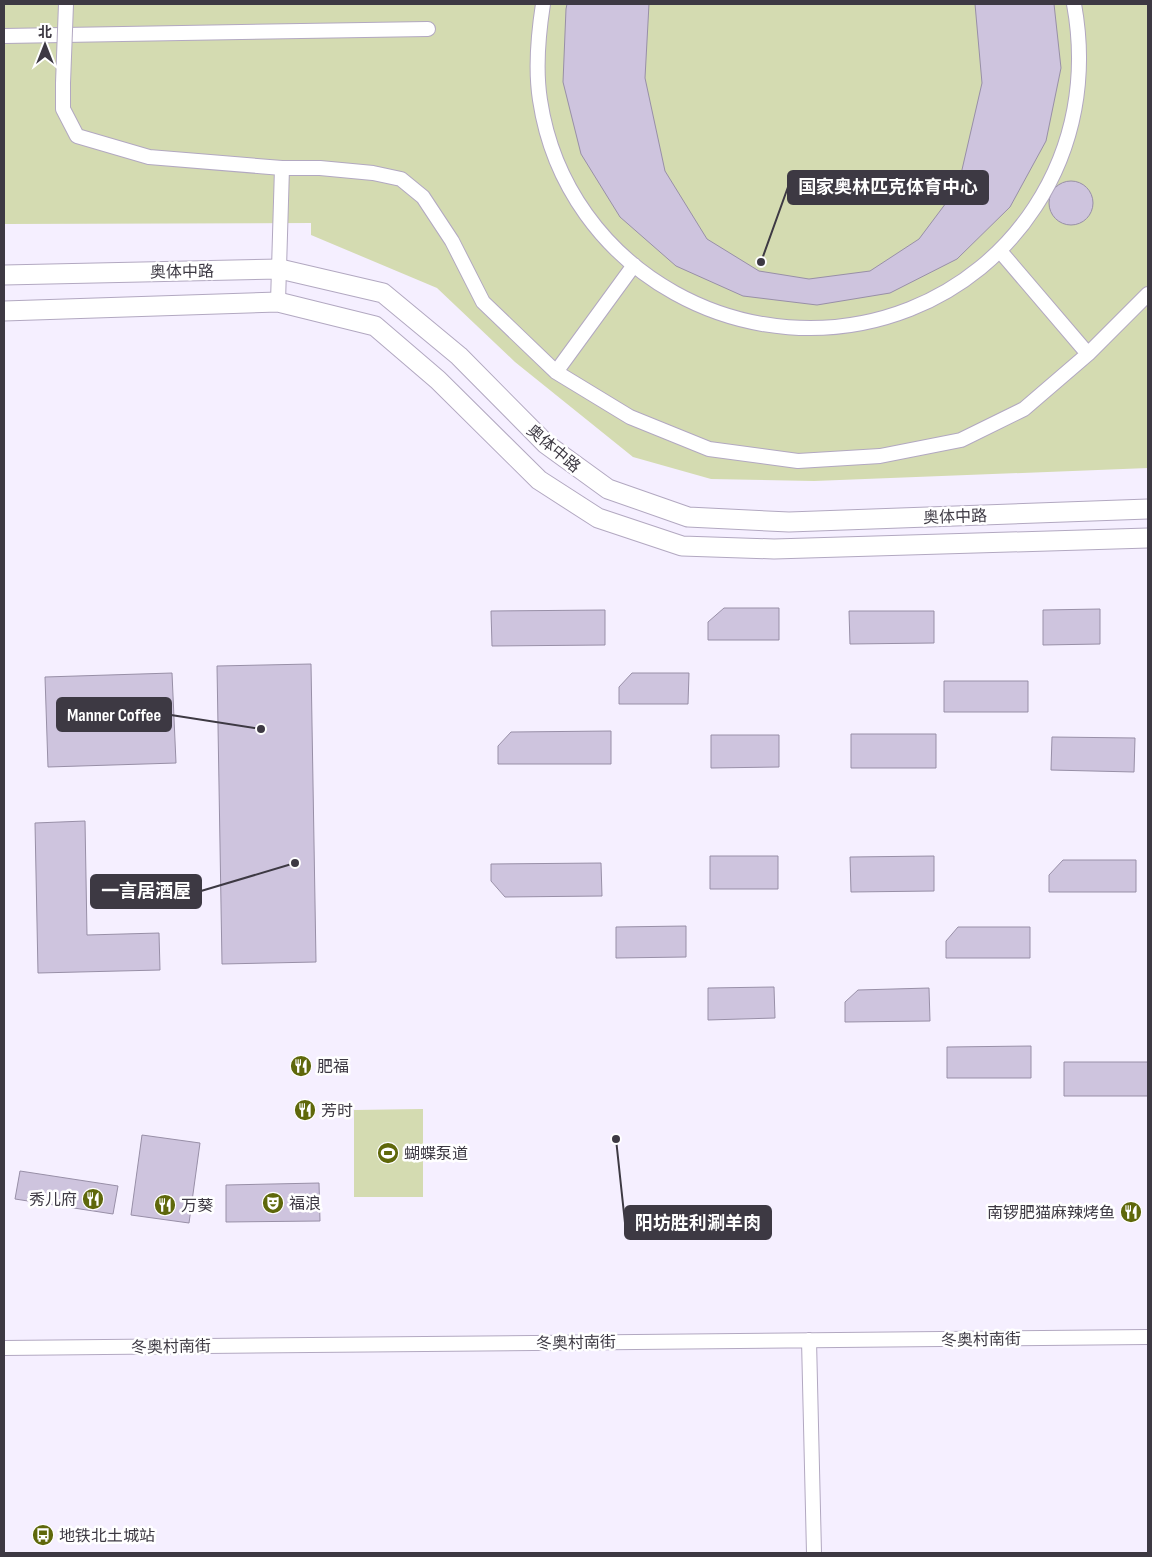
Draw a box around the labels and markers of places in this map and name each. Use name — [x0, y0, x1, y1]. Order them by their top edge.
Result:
callout: 国家奥林匹克体育中心 — [788, 171, 988, 204]
callout: Manner Coffee — [57, 698, 171, 731]
callout: 一言居酒屋 — [91, 875, 201, 908]
restaurant icon: 肥福 — [289, 1054, 313, 1078]
place label: 肥福 — [317, 1058, 349, 1077]
restaurant icon: 芳时 — [293, 1098, 317, 1122]
place label: 芳时 — [321, 1102, 353, 1121]
sports icon: 蝴蝶泵道 — [376, 1141, 400, 1165]
place label: 蝴蝶泵道 — [404, 1145, 468, 1164]
restaurant icon: 秀儿府 — [81, 1187, 105, 1211]
place label: 秀儿府 — [29, 1191, 77, 1210]
theatre icon: 福浪 — [261, 1191, 285, 1215]
restaurant icon: 万葵 — [153, 1193, 177, 1217]
place label: 福浪 — [289, 1195, 321, 1214]
place label: 万葵 — [181, 1197, 213, 1216]
restaurant icon: 南锣肥猫麻辣烤鱼 — [1119, 1200, 1143, 1224]
place label: 南锣肥猫麻辣烤鱼 — [987, 1204, 1115, 1223]
callout: 阳坊胜利涮羊肉 — [625, 1206, 771, 1239]
bus stop icon: 地铁北土城站 — [31, 1523, 55, 1547]
place label: 地铁北土城站 — [59, 1527, 155, 1546]

